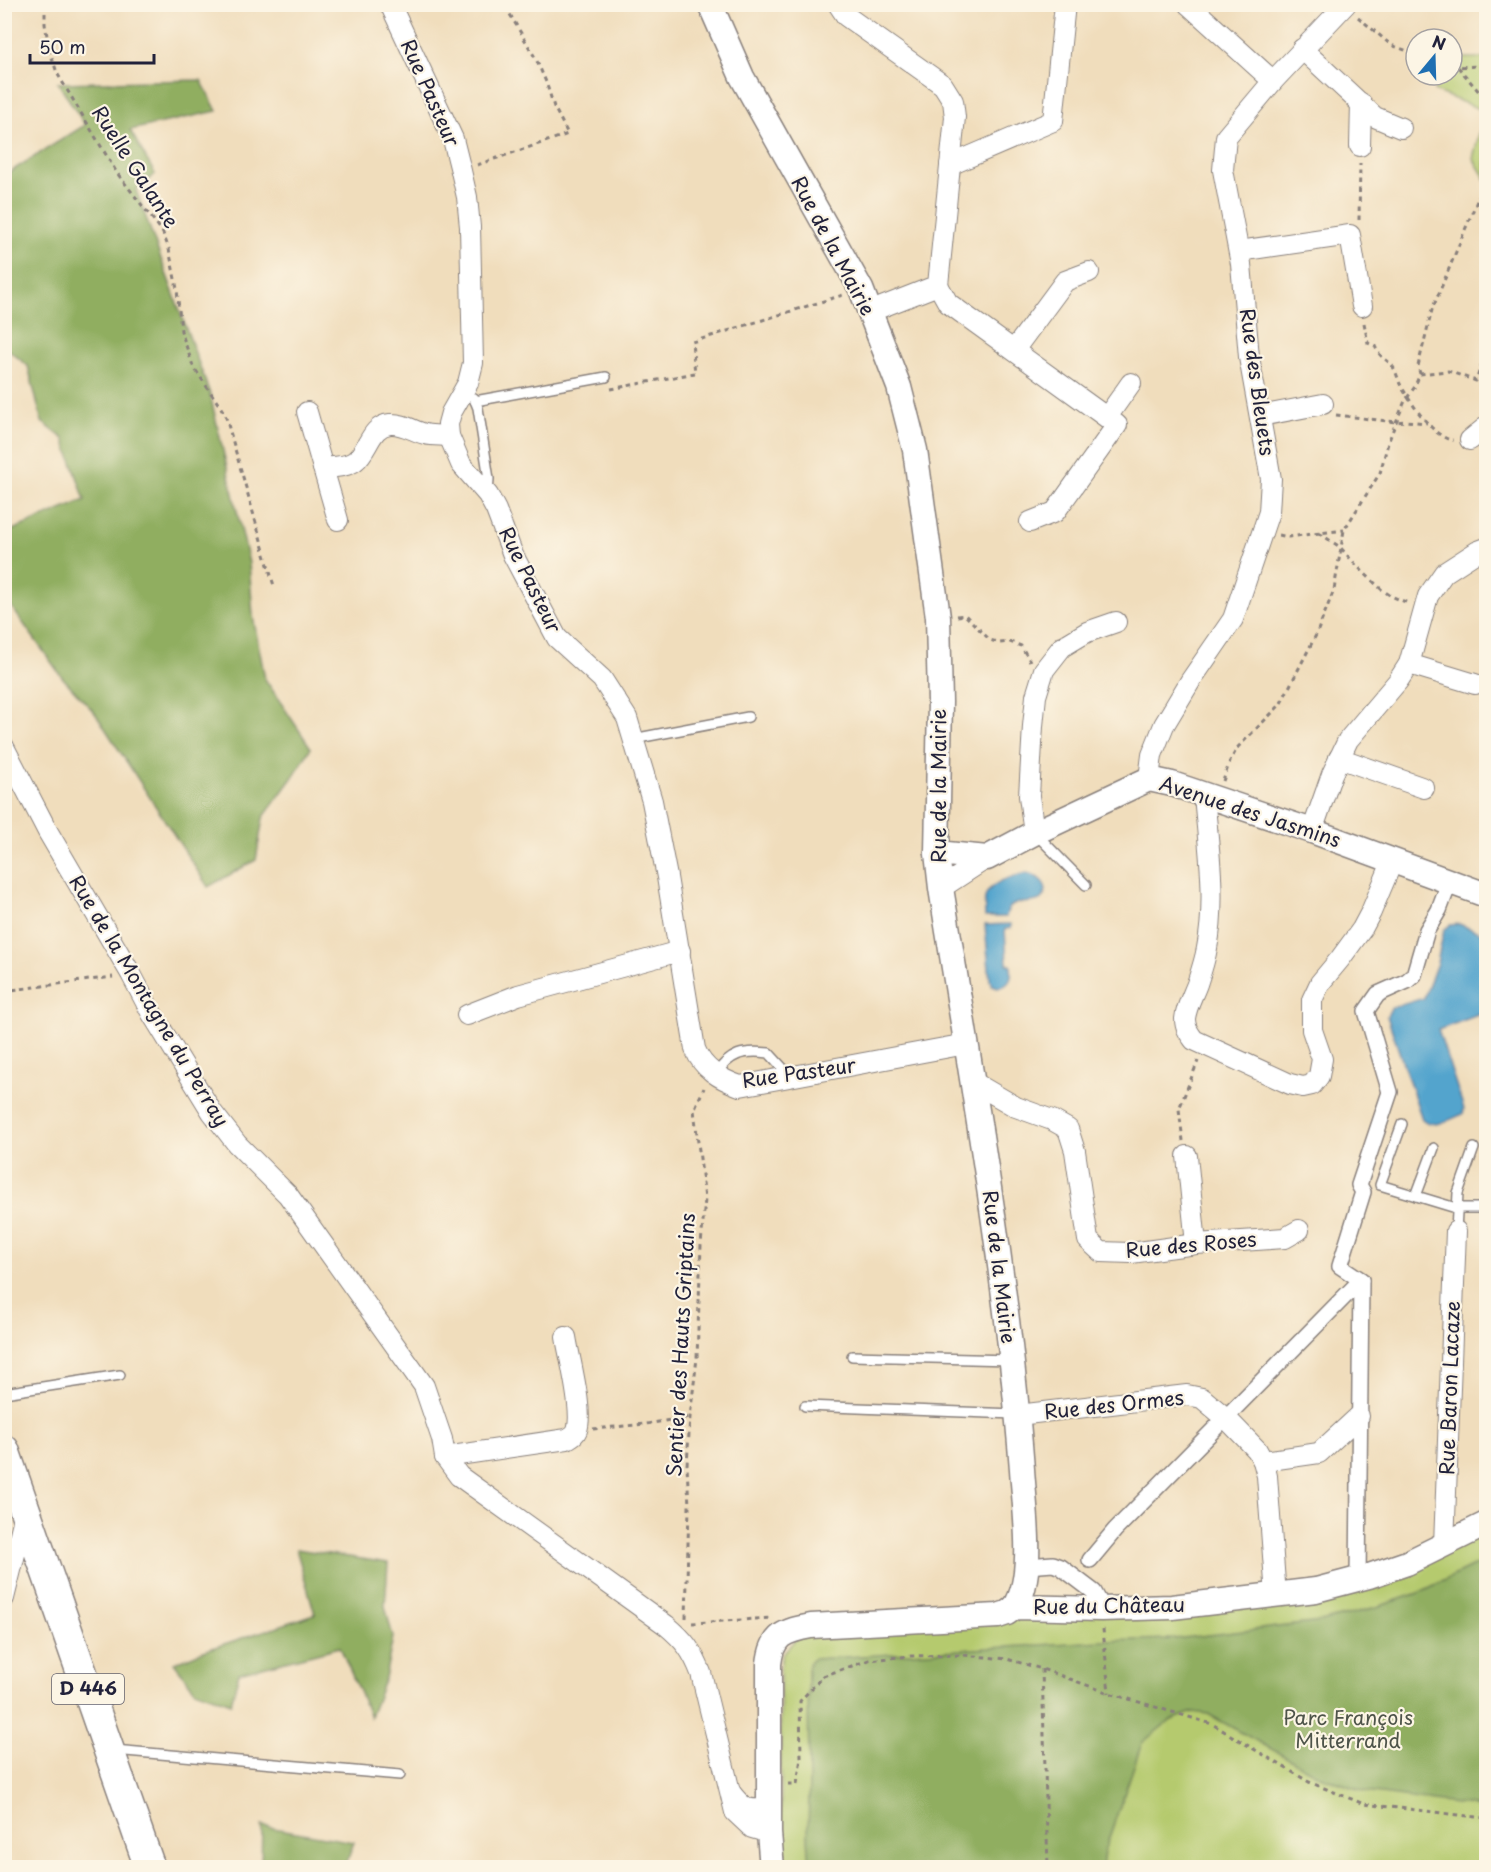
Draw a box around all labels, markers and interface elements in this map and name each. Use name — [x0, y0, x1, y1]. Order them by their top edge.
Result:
scale bar — [30, 27, 154, 65]
north arrow — [1404, 27, 1464, 87]
text: N — [1429, 28, 1449, 55]
text: 50 m — [39, 33, 86, 60]
street label: Rue Pasteur — [394, 34, 468, 152]
street label: Ruelle Galante — [85, 99, 187, 234]
street label: Rue de la Mairie — [784, 170, 883, 321]
street label: Rue des Bleuets — [1233, 306, 1283, 457]
street label: Rue Pasteur — [492, 521, 570, 638]
street label: Rue de la Mairie — [923, 709, 953, 863]
street label: Avenue des Jasmins — [1156, 768, 1345, 855]
street label: Rue de la Montagne du Perray — [63, 869, 237, 1132]
street label: Rue Pasteur — [740, 1049, 858, 1095]
street label: Rue de la Mairie — [976, 1189, 1024, 1345]
street label: Sentier des Hauts Griptains — [658, 1212, 702, 1478]
street label: Rue des Roses — [1124, 1223, 1258, 1265]
street label: Rue Baron Lacaze — [1431, 1300, 1467, 1476]
street label: Rue des Ormes — [1043, 1382, 1185, 1426]
street label: Rue du Château — [1033, 1589, 1185, 1621]
road number: D 446 — [52, 1674, 124, 1704]
park label: Parc François Mitterrand — [1283, 1702, 1413, 1755]

